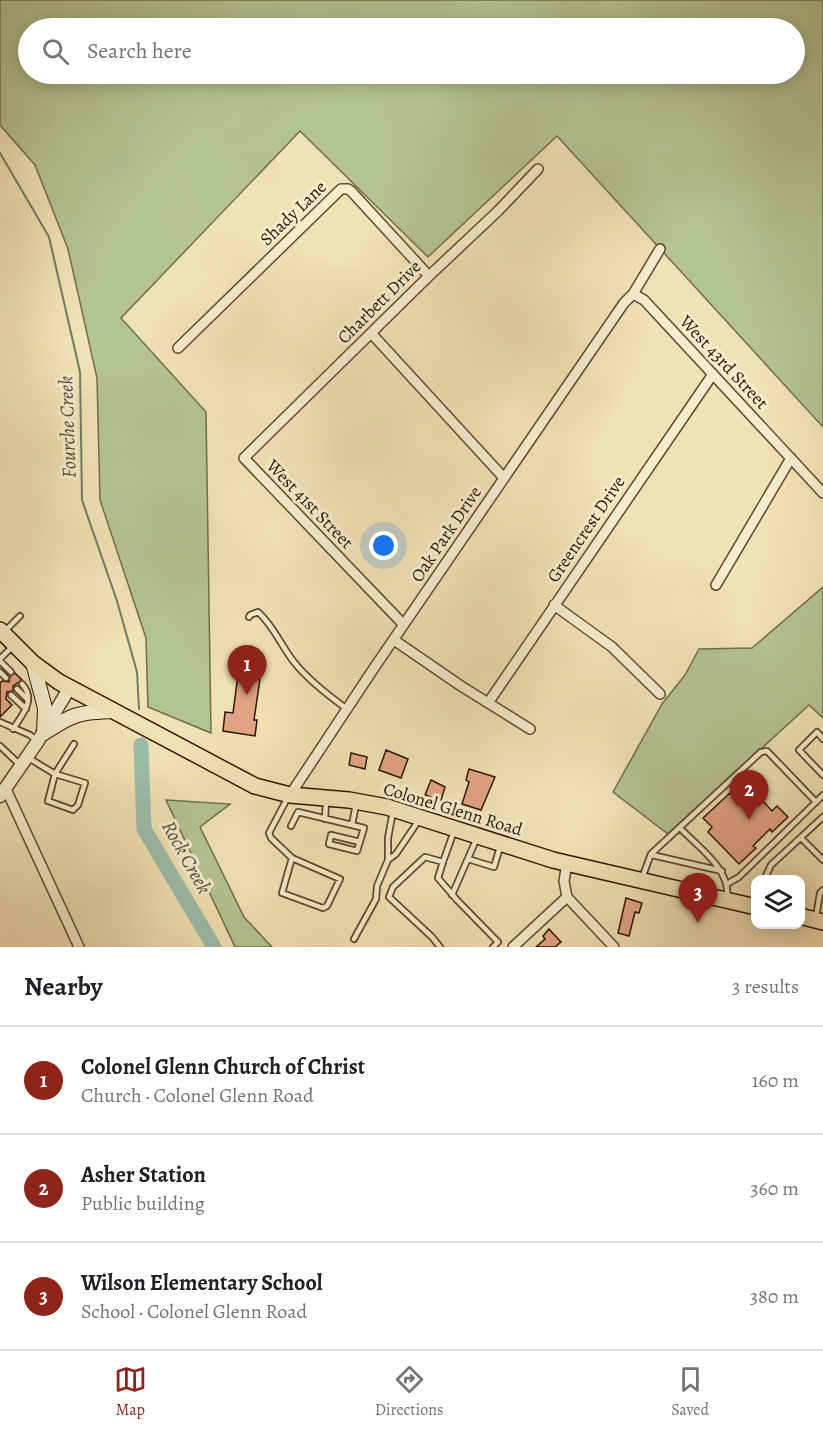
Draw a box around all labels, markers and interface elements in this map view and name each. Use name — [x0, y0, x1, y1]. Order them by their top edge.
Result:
search box — [18, 18, 805, 84]
icon: search — [39, 35, 72, 68]
text: Search here — [87, 36, 192, 66]
street label: Shady Lane — [254, 175, 332, 251]
street label: Charbett Drive — [332, 255, 426, 349]
street label: West 43rd Street — [674, 309, 774, 414]
water label: Fourche Creek — [52, 375, 83, 479]
street label: West 41st Street — [261, 453, 359, 554]
street label: Greencrest Drive — [541, 471, 631, 587]
street label: Oak Park Drive — [405, 481, 487, 587]
your location — [369, 531, 398, 560]
pin: 1 — [228, 646, 266, 695]
pin: 2 — [730, 770, 768, 820]
street label: Colonel Glenn Road — [381, 776, 526, 842]
water label: Rock Creek — [155, 816, 218, 899]
pin: 3 — [678, 874, 718, 923]
map controls — [751, 875, 805, 929]
button: layers — [751, 875, 805, 929]
text: Nearby — [24, 969, 103, 1004]
text: 3 results — [732, 973, 799, 1000]
text: Colonel Glenn Church of Christ — [81, 1052, 365, 1082]
text: 1 — [40, 1067, 47, 1094]
text: 160 m — [752, 1067, 799, 1094]
text: Church · Colonel Glenn Road — [81, 1082, 314, 1109]
text: Asher Station — [81, 1160, 206, 1190]
text: 2 — [39, 1175, 48, 1202]
text: 360 m — [750, 1175, 799, 1202]
text: Public building — [81, 1190, 205, 1217]
text: Wilson Elementary School — [81, 1268, 323, 1298]
text: 3 — [39, 1283, 48, 1310]
text: 380 m — [750, 1283, 799, 1310]
text: School · Colonel Glenn Road — [81, 1298, 307, 1325]
tab: Map — [114, 1363, 147, 1421]
tab: Directions — [375, 1363, 443, 1421]
tab: Saved — [671, 1363, 709, 1421]

